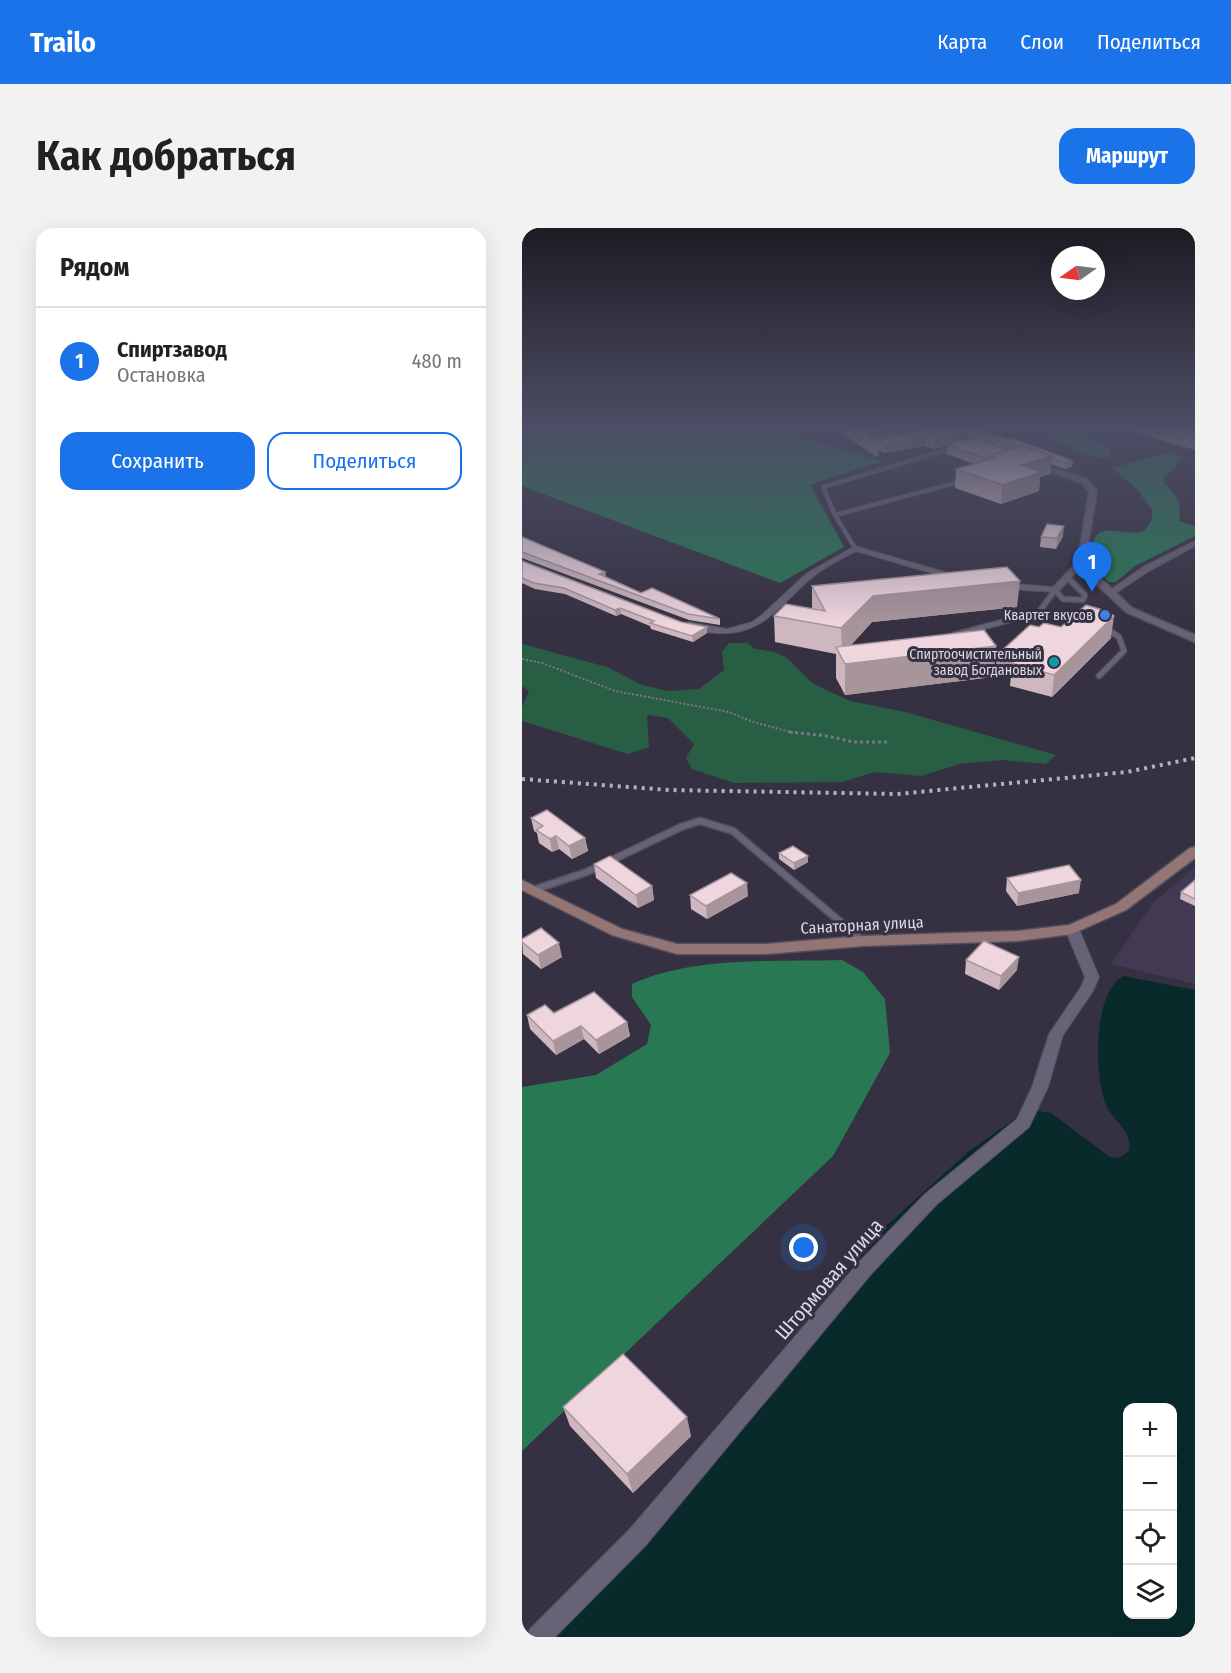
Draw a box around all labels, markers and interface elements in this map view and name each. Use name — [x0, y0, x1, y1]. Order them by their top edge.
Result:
text: Trailo — [30, 26, 96, 59]
text: Карта — [937, 29, 987, 55]
text: Слои — [1020, 29, 1064, 55]
text: Поделиться — [1097, 29, 1201, 55]
button: Маршрут — [1059, 128, 1195, 184]
text: Как добраться — [36, 131, 296, 181]
north arrow — [1051, 246, 1105, 300]
text: Рядом — [60, 252, 129, 283]
text: Спиртзавод — [117, 336, 227, 363]
text: 1 — [75, 349, 84, 373]
text: 480 m — [412, 349, 462, 373]
text: Остановка — [117, 363, 205, 387]
button: Сохранить — [60, 432, 255, 490]
button: Поделиться — [267, 432, 462, 490]
pin: 1 — [1072, 542, 1112, 592]
place label: Квартет вкусов — [1004, 607, 1093, 624]
marker: Квартет вкусов — [1098, 608, 1112, 622]
place label: Спиртоочистительный завод Богдановых — [909, 646, 1043, 679]
marker: Спиртоочистительный завод Богдановых — [1047, 655, 1061, 669]
street label: Санаторная улица — [800, 912, 924, 938]
street label: Штормовая улица — [770, 1214, 888, 1344]
your location — [789, 1233, 818, 1262]
map controls — [1123, 1403, 1177, 1619]
button: + — [1123, 1403, 1177, 1457]
button: − — [1123, 1457, 1177, 1511]
button: locate — [1123, 1511, 1177, 1565]
button: layers — [1123, 1565, 1177, 1619]

